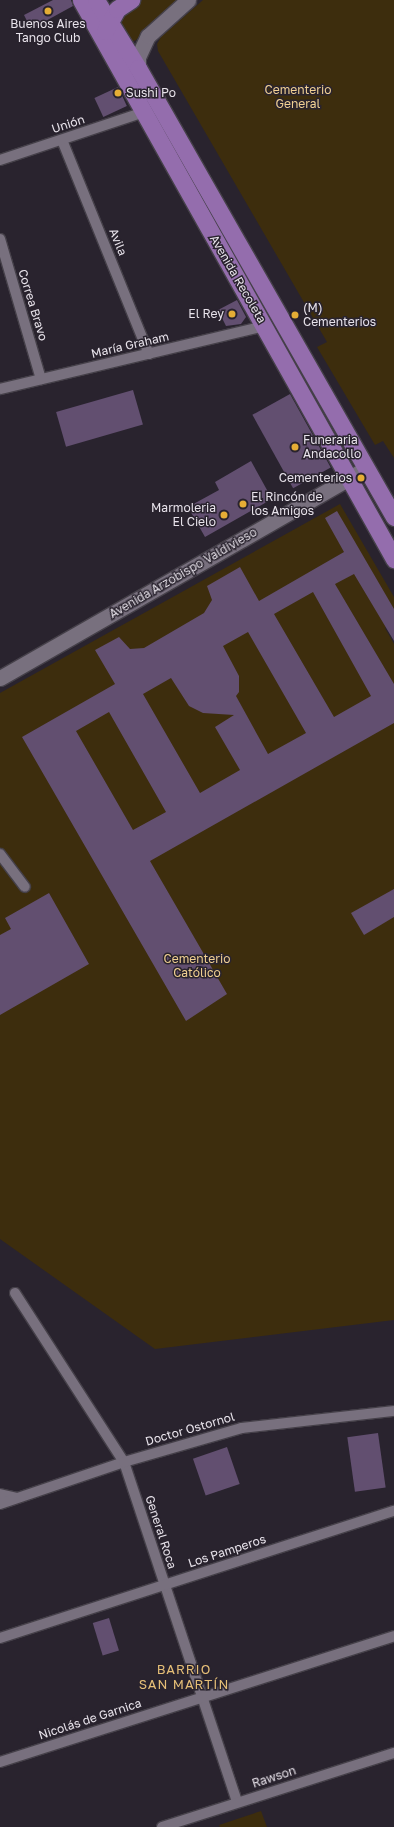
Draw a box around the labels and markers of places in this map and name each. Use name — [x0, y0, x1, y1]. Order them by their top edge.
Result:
marker: Buenos Aires Tango Club — [43, 6, 53, 16]
place label: Buenos Aires Tango Club — [10, 17, 86, 45]
place label: Sushi Po — [126, 86, 176, 100]
marker: Sushi Po — [113, 88, 123, 98]
place label: (M) Cementerios — [303, 301, 376, 329]
place label: El Rey — [188, 307, 224, 321]
marker: El Rey — [227, 309, 237, 319]
marker: (M) Cementerios — [290, 310, 300, 320]
place label: Funeraria Andacollo — [303, 433, 361, 461]
marker: Funeraria Andacollo — [290, 442, 300, 452]
place label: Cementerios — [279, 471, 352, 485]
marker: Cementerios — [355, 472, 367, 484]
place label: El Rincón de los Amigos — [251, 490, 322, 518]
marker: El Rincón de los Amigos — [238, 499, 248, 509]
place label: Marmoleria El Cielo — [151, 501, 216, 529]
marker: Marmoleria El Cielo — [219, 510, 229, 520]

